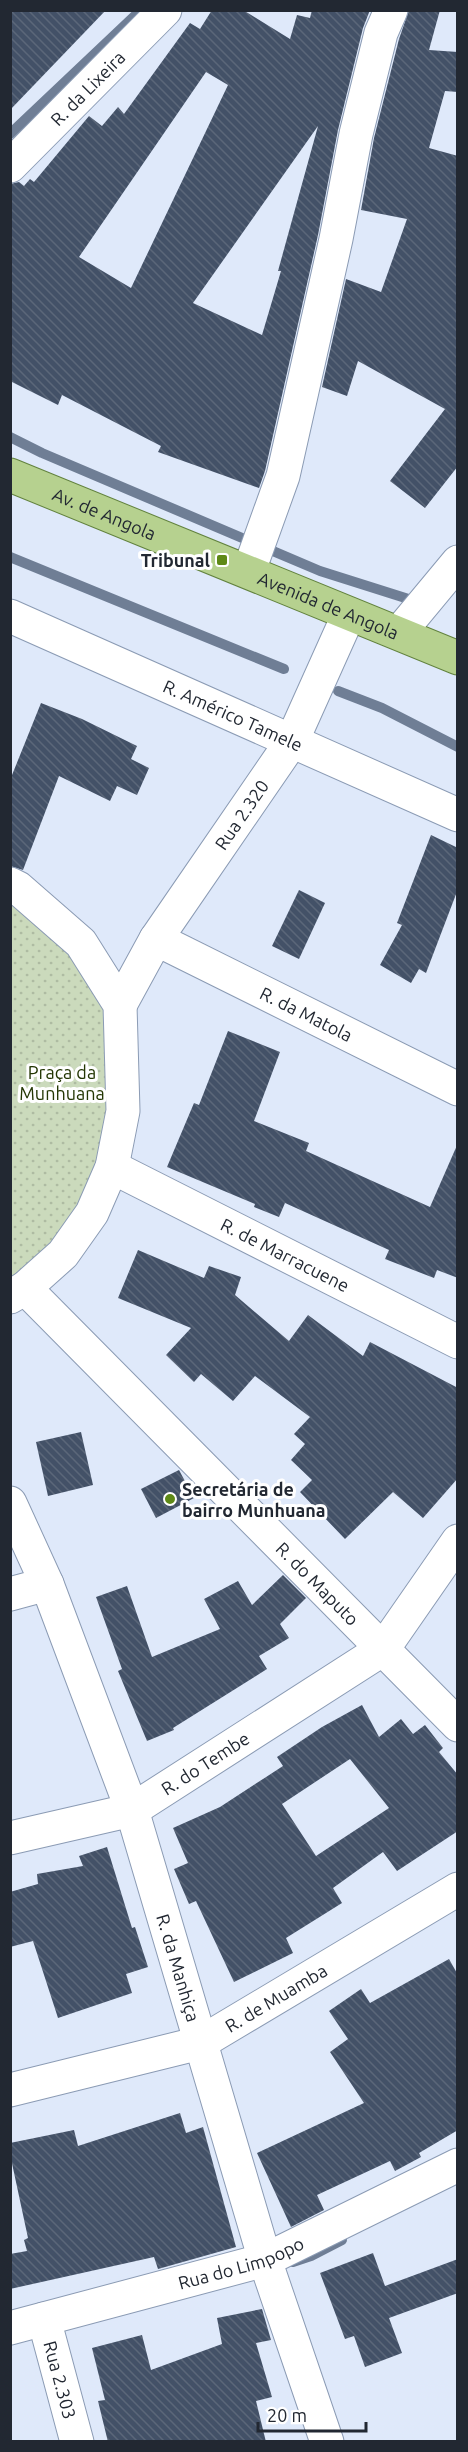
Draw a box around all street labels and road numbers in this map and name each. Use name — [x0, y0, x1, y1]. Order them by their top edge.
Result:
street label: R. da Lixeira — [46, 47, 129, 129]
street label: Av. de Angola — [50, 484, 159, 544]
street label: Avenida de Angola — [255, 567, 402, 643]
street label: R. Américo Tamele — [160, 675, 306, 755]
street label: Rua 2.320 — [211, 776, 272, 853]
street label: R. da Matola — [257, 982, 356, 1045]
street label: R. de Marracuene — [218, 1214, 353, 1295]
street label: R. do Maputo — [272, 1538, 363, 1629]
street label: R. do Tembe — [157, 1728, 253, 1799]
street label: R. da Manhiça — [153, 1911, 204, 2024]
street label: R. de Muamba — [221, 1960, 330, 2036]
street label: Rua do Limpopo — [176, 2233, 307, 2293]
street label: Rua 2.303 — [40, 2339, 80, 2421]

